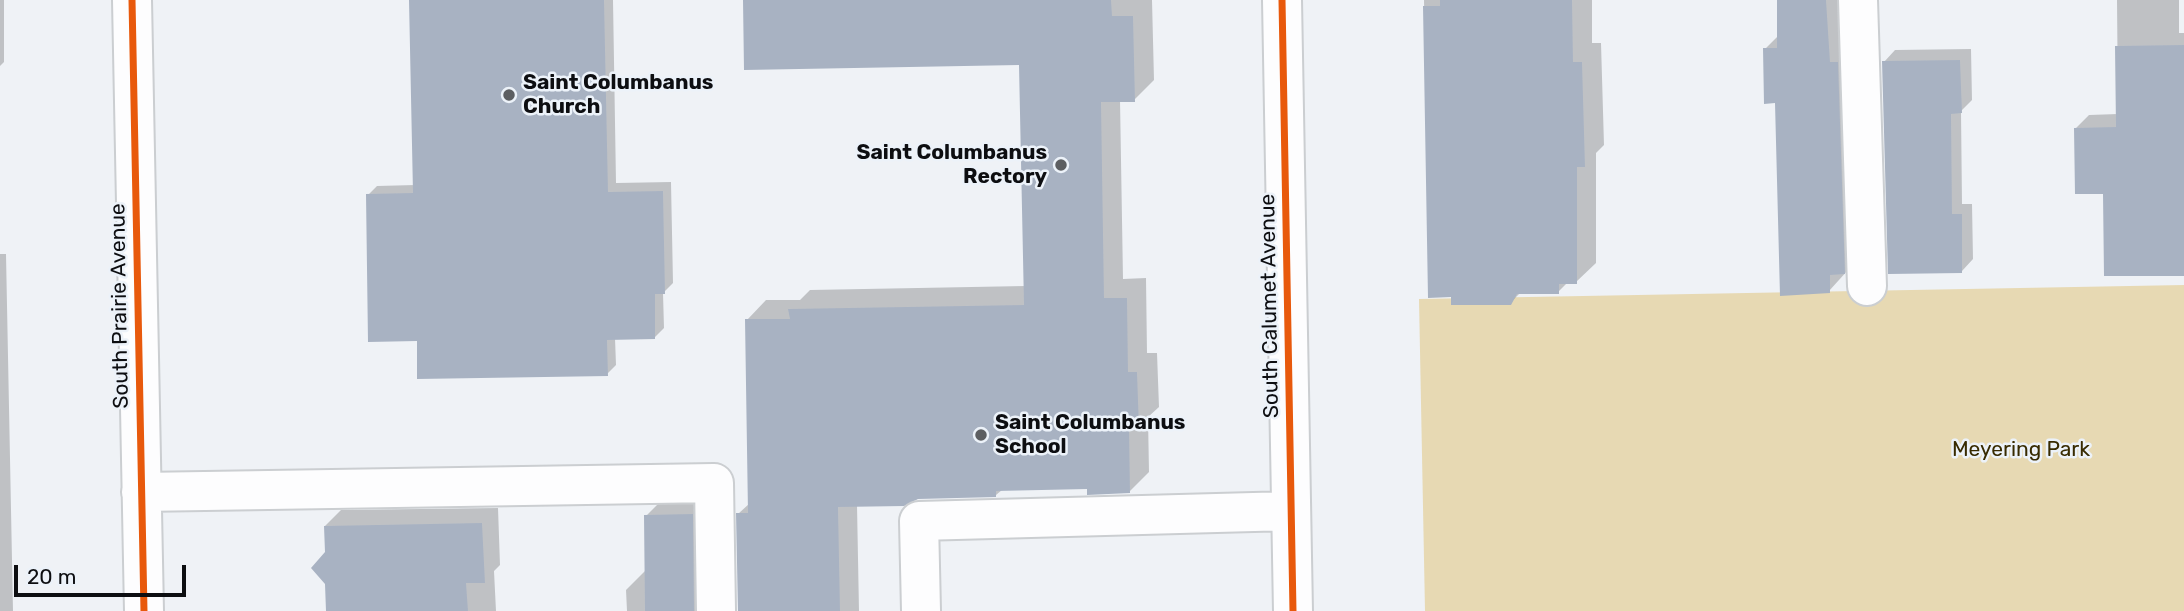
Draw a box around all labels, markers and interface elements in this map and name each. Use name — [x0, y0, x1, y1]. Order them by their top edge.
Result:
place label: Saint Columbanus Church — [523, 70, 713, 120]
marker: Saint Columbanus Church — [501, 87, 517, 103]
place label: Saint Columbanus Rectory — [857, 140, 1047, 190]
marker: Saint Columbanus Rectory — [1053, 157, 1069, 173]
street label: South Calumet Avenue — [1255, 194, 1285, 418]
street label: South Prairie Avenue — [106, 203, 134, 409]
place label: Saint Columbanus School — [995, 410, 1185, 460]
marker: Saint Columbanus School — [973, 427, 989, 443]
park label: Meyering Park — [1952, 437, 2090, 463]
scale bar — [18, 552, 189, 596]
text: 20 m — [27, 564, 76, 589]

